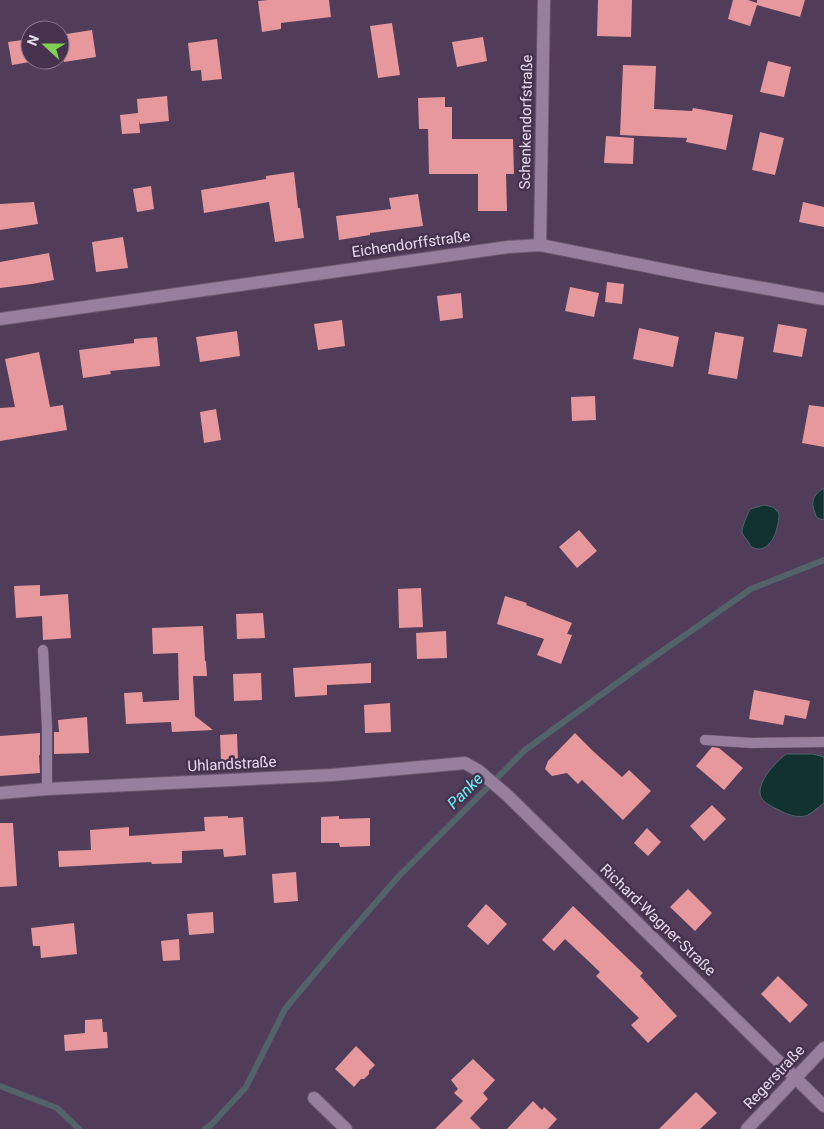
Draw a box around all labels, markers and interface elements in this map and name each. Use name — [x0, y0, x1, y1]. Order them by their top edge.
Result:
north arrow — [20, 20, 70, 70]
text: N — [24, 33, 42, 48]
street label: Schenkendorfstraße — [516, 54, 536, 190]
street label: Eichendorffstraße — [351, 227, 472, 261]
street label: Uhlandstraße — [187, 753, 277, 775]
water label: Panke — [443, 769, 487, 813]
street label: Richard-Wagner-Straße — [597, 860, 719, 980]
street label: Regerstraße — [740, 1041, 808, 1113]

